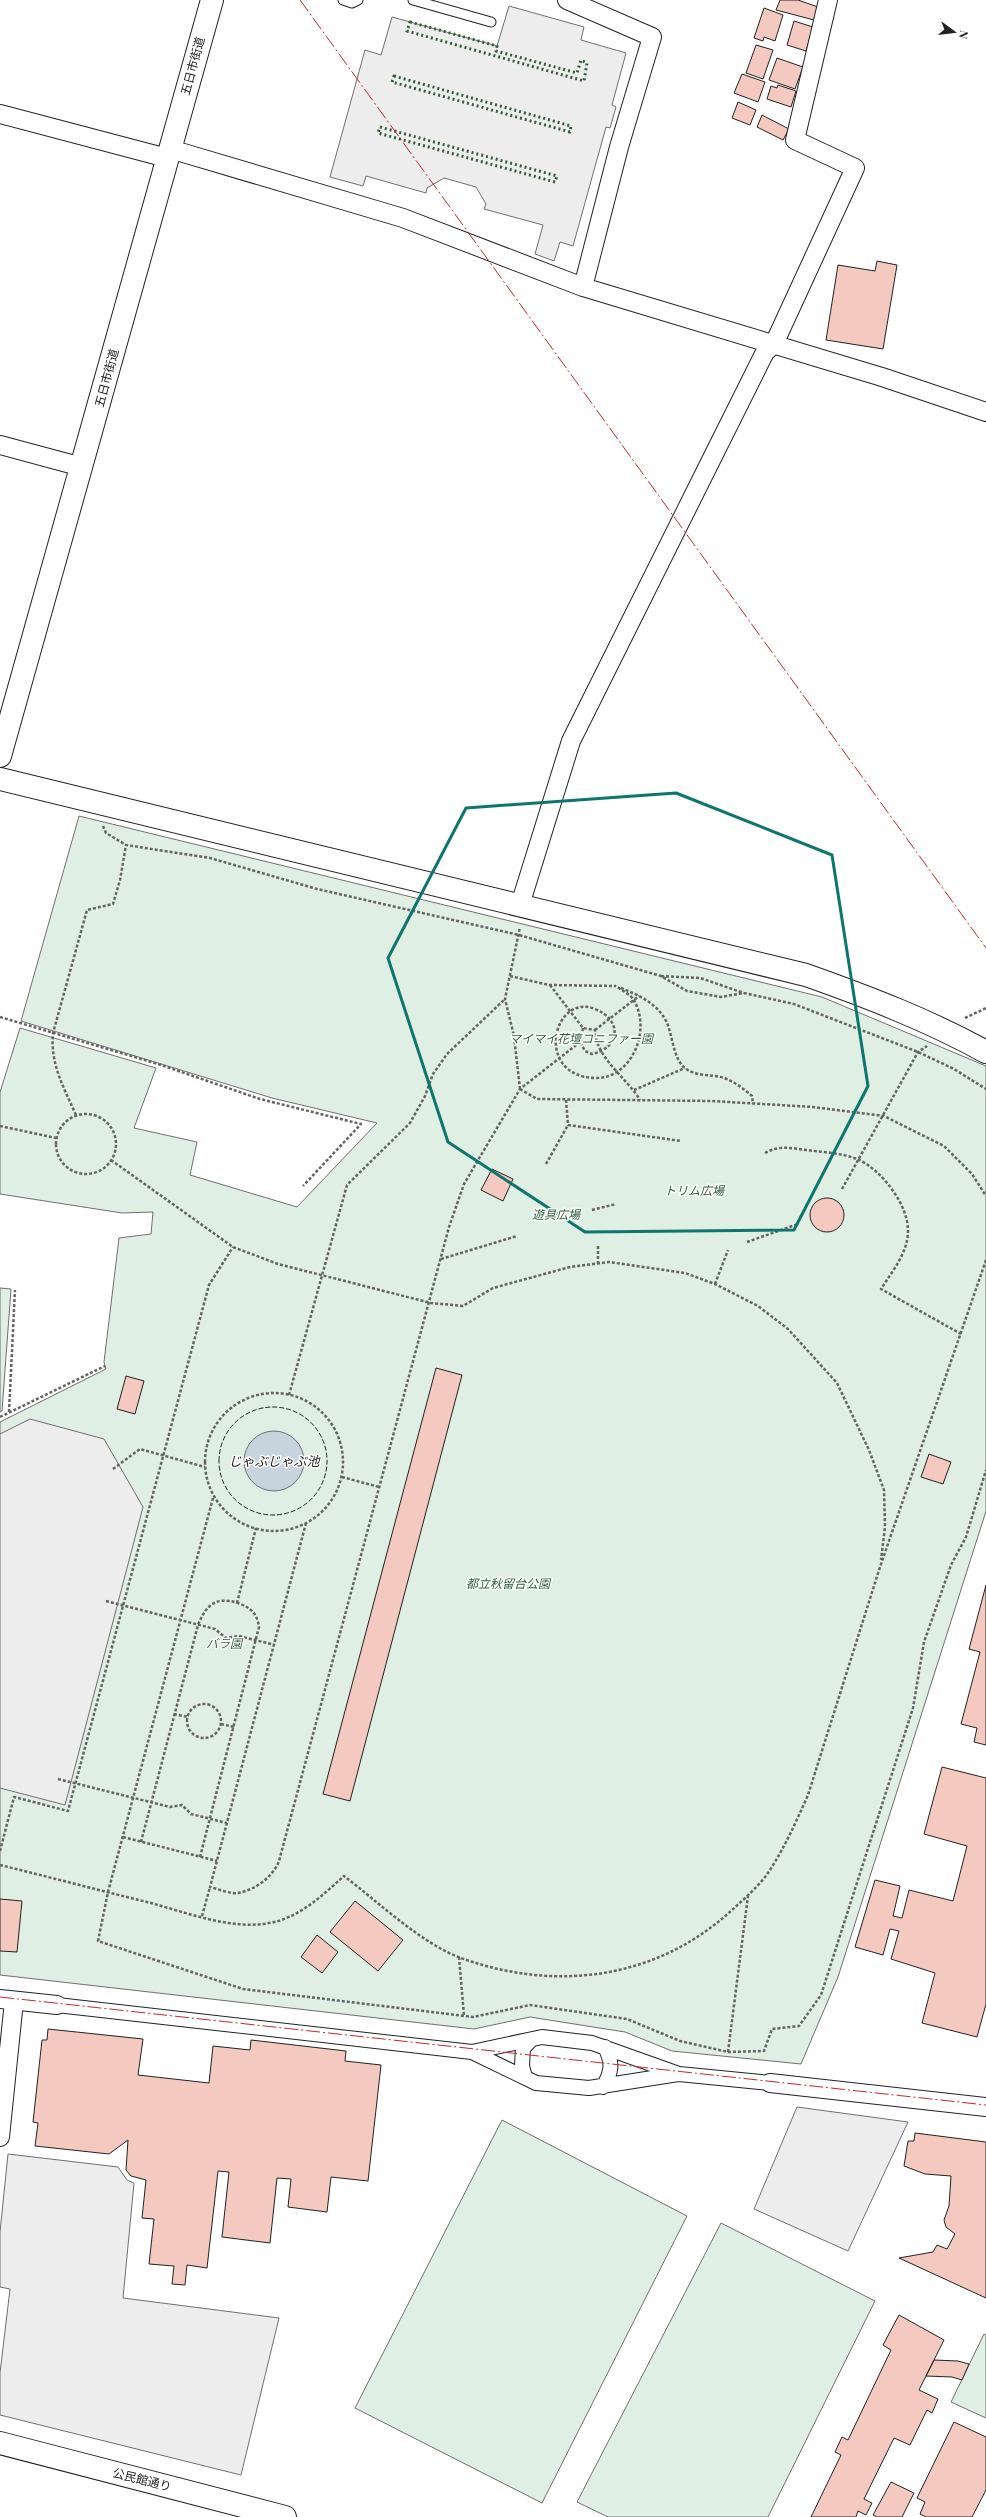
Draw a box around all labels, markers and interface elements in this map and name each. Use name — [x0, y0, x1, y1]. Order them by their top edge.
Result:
north arrow — [934, 12, 974, 52]
text: N — [956, 29, 972, 41]
street label: 五日市街道 — [177, 35, 208, 97]
street label: 五日市街道 — [91, 347, 122, 409]
park label: マイマイ花壇コニファー園 — [509, 1030, 655, 1046]
park label: トリム広場 — [664, 1182, 726, 1198]
park label: 遊具広場 — [532, 1206, 582, 1222]
water label: じゃぶじゃぶ池 — [228, 1452, 321, 1469]
park label: 都立秋留台公園 — [466, 1575, 552, 1591]
park label: バラ園 — [206, 1635, 244, 1651]
street label: 公民館通り — [111, 2464, 173, 2494]

